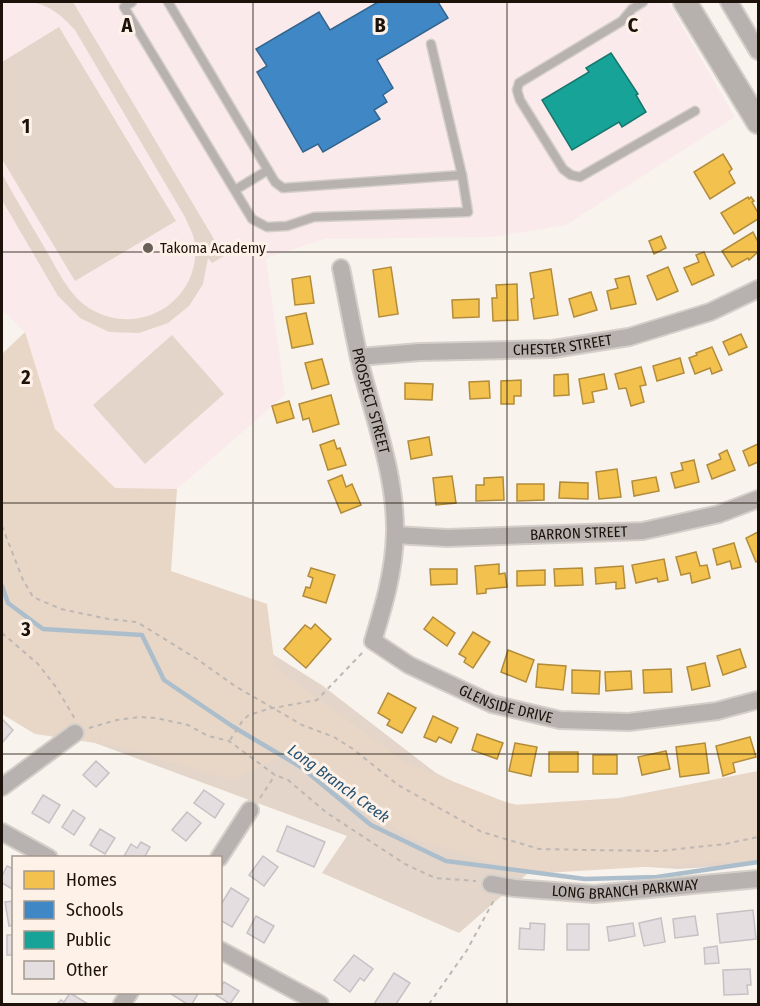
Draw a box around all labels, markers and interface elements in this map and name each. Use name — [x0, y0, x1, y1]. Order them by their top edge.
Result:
text: A — [121, 13, 134, 37]
text: B — [374, 13, 386, 37]
text: C — [628, 13, 639, 37]
text: 1 — [22, 114, 30, 138]
place label: Takoma Academy — [160, 239, 266, 257]
marker: Takoma Academy — [141, 241, 155, 255]
street label: CHESTER STREET — [513, 331, 613, 359]
street label: PROSPECT STREET — [348, 346, 393, 455]
text: 2 — [20, 365, 31, 389]
street label: BARRON STREET — [530, 523, 628, 544]
text: 3 — [20, 617, 31, 641]
street label: GLENSIDE DRIVE — [456, 681, 555, 727]
water label: Long Branch Creek — [284, 740, 393, 827]
legend — [12, 856, 222, 994]
text: Homes — [66, 869, 117, 891]
street label: LONG BRANCH PARKWAY — [551, 875, 700, 903]
text: Schools — [66, 899, 124, 921]
text: Public — [66, 929, 111, 951]
text: Other — [66, 959, 109, 981]

